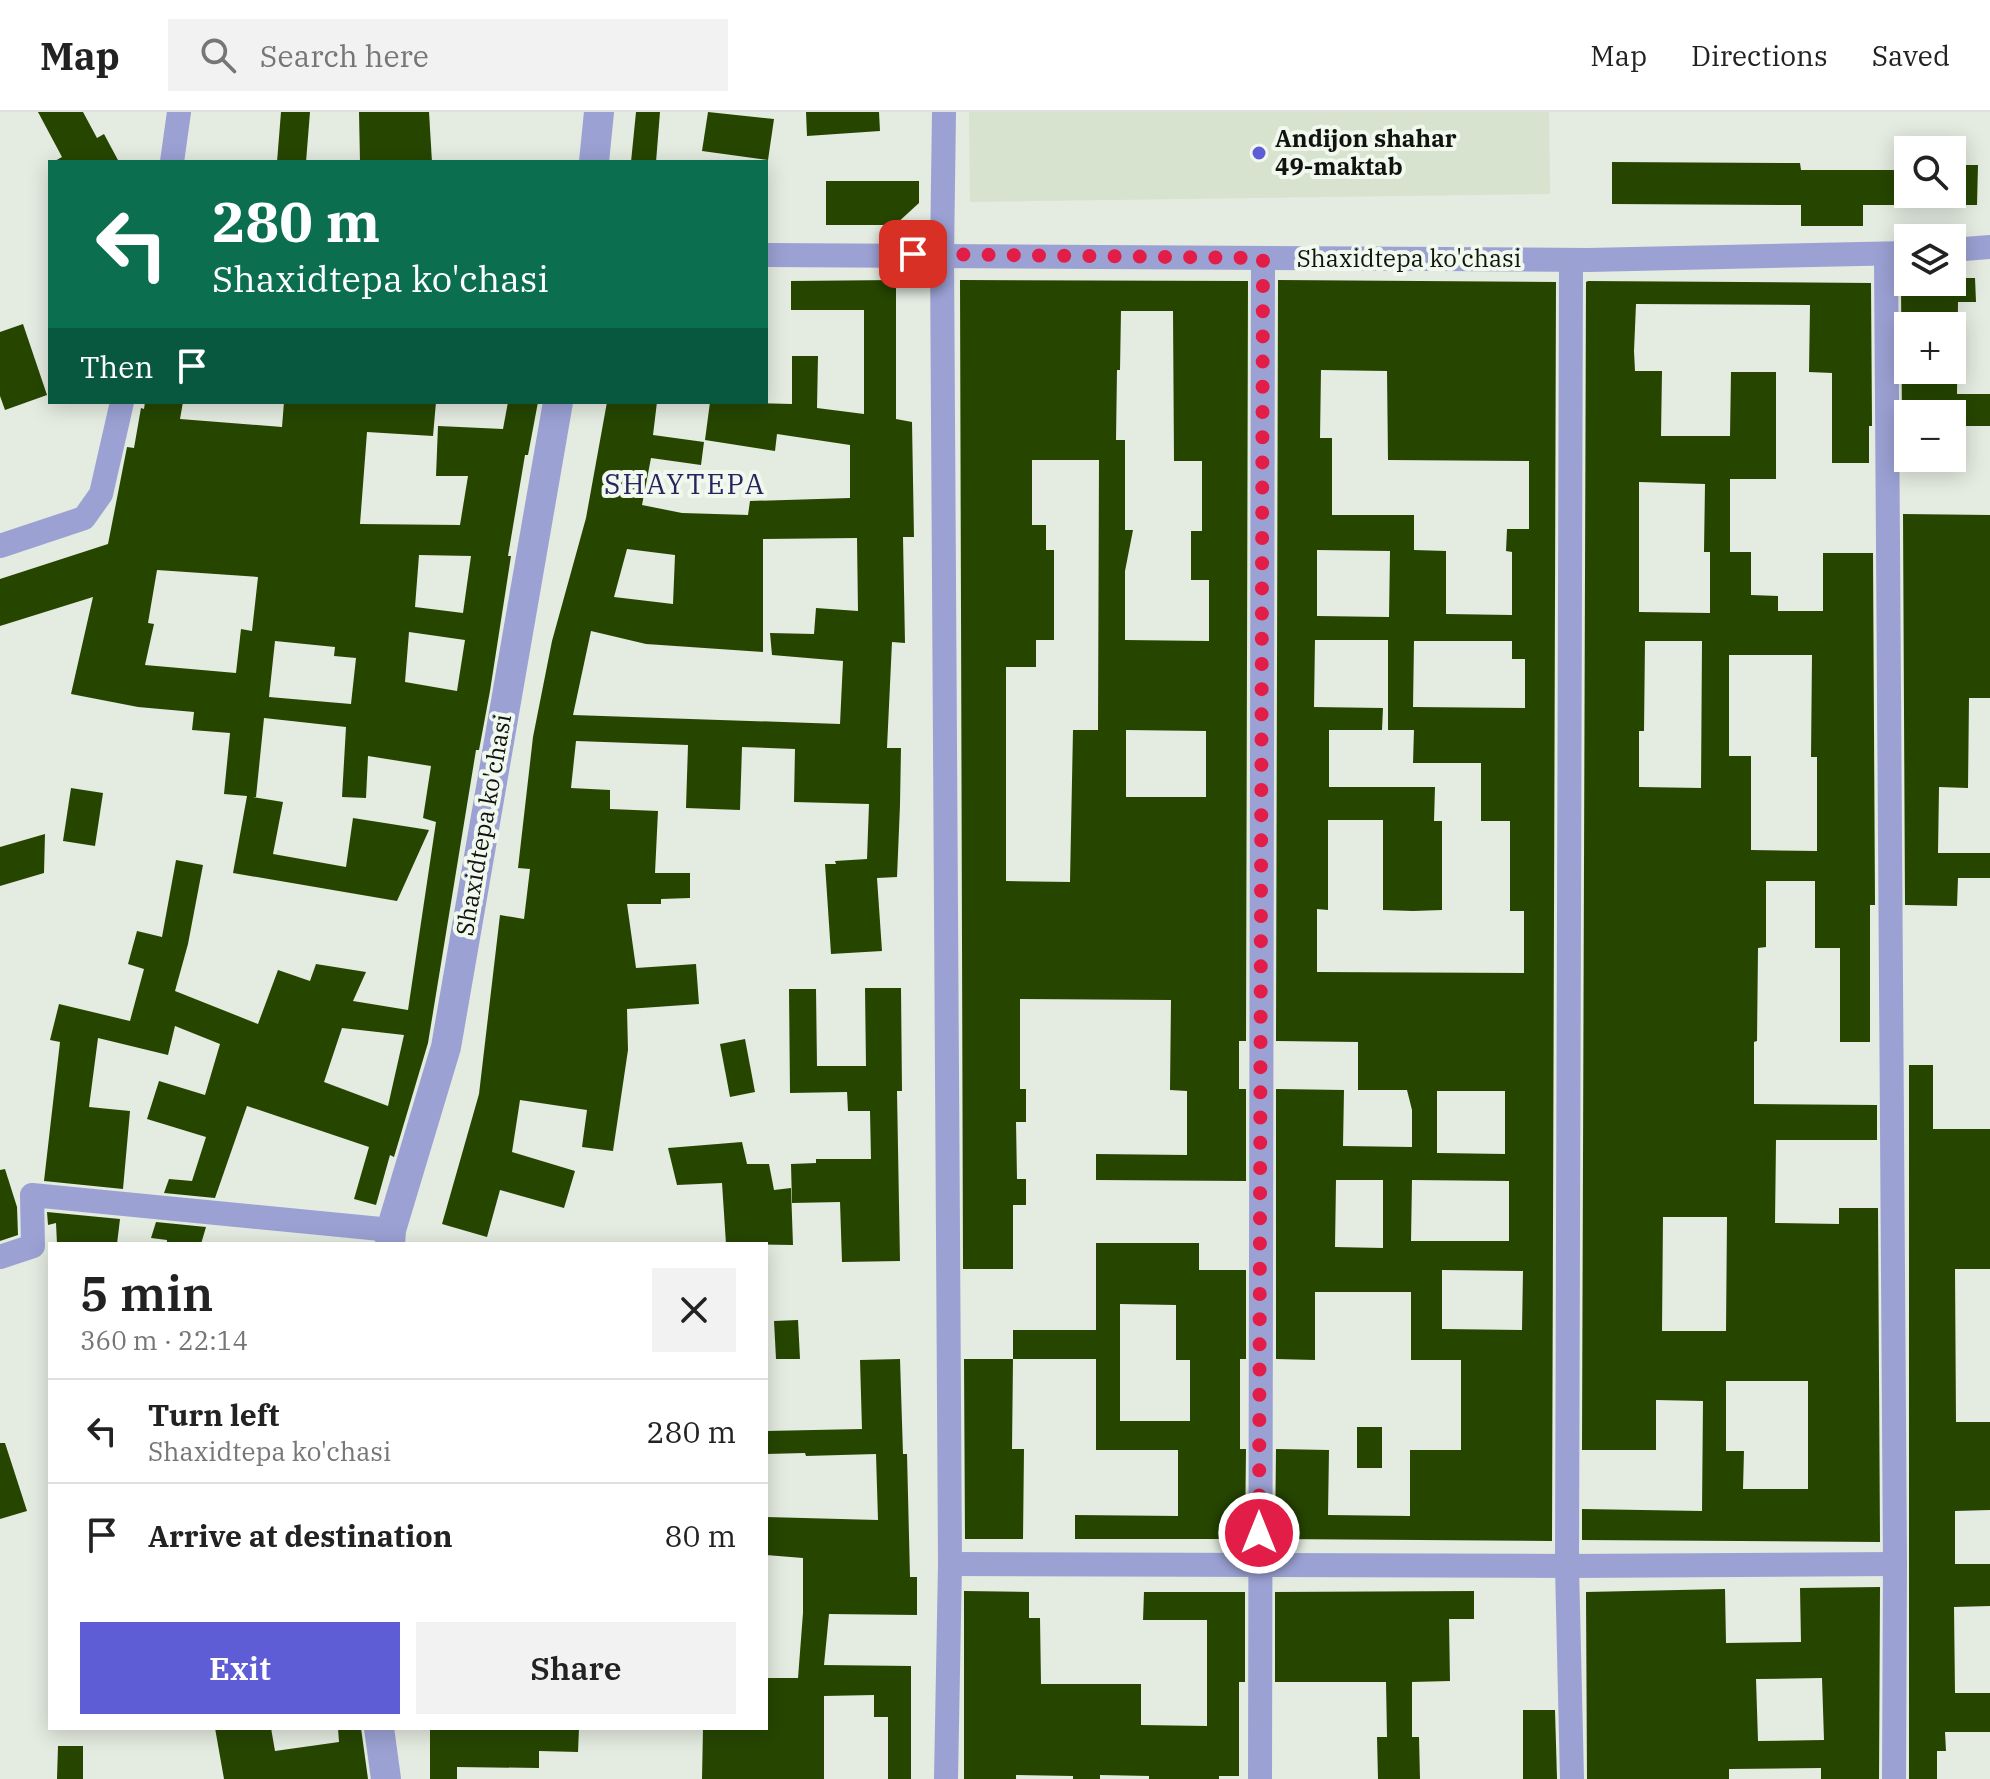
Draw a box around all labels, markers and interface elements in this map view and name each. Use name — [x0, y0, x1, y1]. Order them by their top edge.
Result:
search box — [168, 19, 728, 91]
text: Map — [40, 31, 120, 80]
icon: search — [196, 33, 240, 77]
text: Search here — [260, 36, 429, 75]
text: Map — [1590, 37, 1647, 74]
text: Directions — [1691, 37, 1828, 74]
text: Saved — [1872, 37, 1950, 74]
place label: Andijon shahar 49-maktab — [1275, 122, 1457, 182]
map controls — [1894, 136, 1966, 472]
button: search — [1894, 136, 1966, 208]
marker: Andijon shahar 49-maktab — [1250, 144, 1268, 162]
text: 280 m — [212, 185, 380, 257]
icon: left — [80, 192, 184, 296]
pin — [879, 220, 947, 288]
button: layers — [1894, 224, 1966, 296]
icon: arrive — [891, 232, 935, 276]
street label: Shaxidtepa ko'chasi — [1297, 242, 1521, 274]
text: Shaxidtepa ko'chasi — [212, 255, 549, 302]
button: + — [1894, 312, 1966, 384]
icon: arrive — [170, 344, 214, 388]
text: Then — [80, 347, 154, 386]
button: − — [1894, 400, 1966, 472]
district label: SHAYTEPA — [604, 465, 766, 502]
street label: Shaxidtepa ko'chasi — [448, 711, 518, 938]
text: 5 min — [80, 1262, 213, 1324]
button: close — [652, 1268, 736, 1352]
text: 360 m · 22:14 — [80, 1323, 248, 1357]
text: Turn left — [148, 1395, 280, 1434]
icon: left — [80, 1409, 124, 1453]
text: 280 m — [646, 1412, 736, 1451]
text: Shaxidtepa ko'chasi — [148, 1434, 391, 1468]
position arrow — [1217, 1491, 1301, 1575]
icon: arrive — [80, 1513, 124, 1557]
text: Arrive at destination — [148, 1516, 453, 1555]
text: 80 m — [664, 1516, 736, 1555]
button: Exit — [80, 1622, 400, 1714]
button: Share — [416, 1622, 736, 1714]

